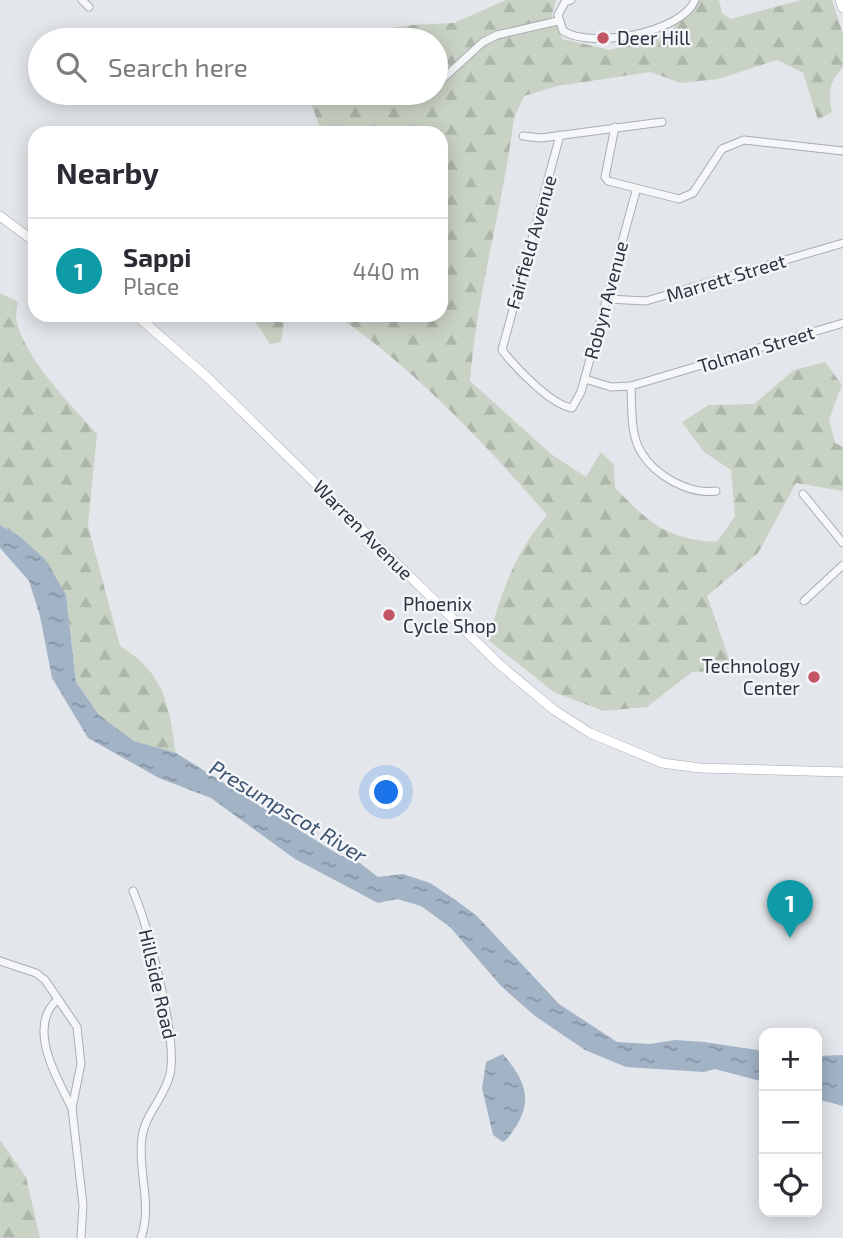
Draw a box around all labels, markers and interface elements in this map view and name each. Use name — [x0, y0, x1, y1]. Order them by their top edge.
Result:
place label: Deer Hill — [617, 26, 691, 49]
search box — [28, 28, 448, 105]
marker: Deer Hill — [595, 30, 611, 46]
icon: search — [52, 48, 90, 86]
text: Search here — [108, 51, 248, 82]
text: Nearby — [56, 154, 159, 190]
street label: Fairfield Avenue — [500, 172, 561, 311]
street label: Robyn Avenue — [579, 238, 632, 362]
text: Sappi — [123, 241, 191, 272]
street label: Marrett Street — [663, 248, 788, 307]
text: 1 — [74, 257, 84, 285]
text: 440 m — [353, 257, 420, 285]
text: Place — [123, 272, 179, 300]
street label: Tolman Street — [695, 320, 817, 377]
street label: Warren Avenue — [309, 475, 418, 584]
place label: Phoenix Cycle Shop — [403, 592, 496, 637]
marker: Phoenix Cycle Shop — [381, 607, 397, 623]
place label: Technology Center — [702, 654, 800, 699]
marker: Technology Center — [806, 669, 822, 685]
water label: Presumpscot River — [206, 754, 372, 868]
your location — [369, 775, 403, 809]
pin: 1 — [767, 880, 813, 938]
street label: Hillside Road — [135, 927, 182, 1041]
map controls — [759, 1028, 822, 1217]
button: + — [759, 1028, 822, 1091]
button: − — [759, 1091, 822, 1154]
button: locate — [759, 1154, 822, 1217]

